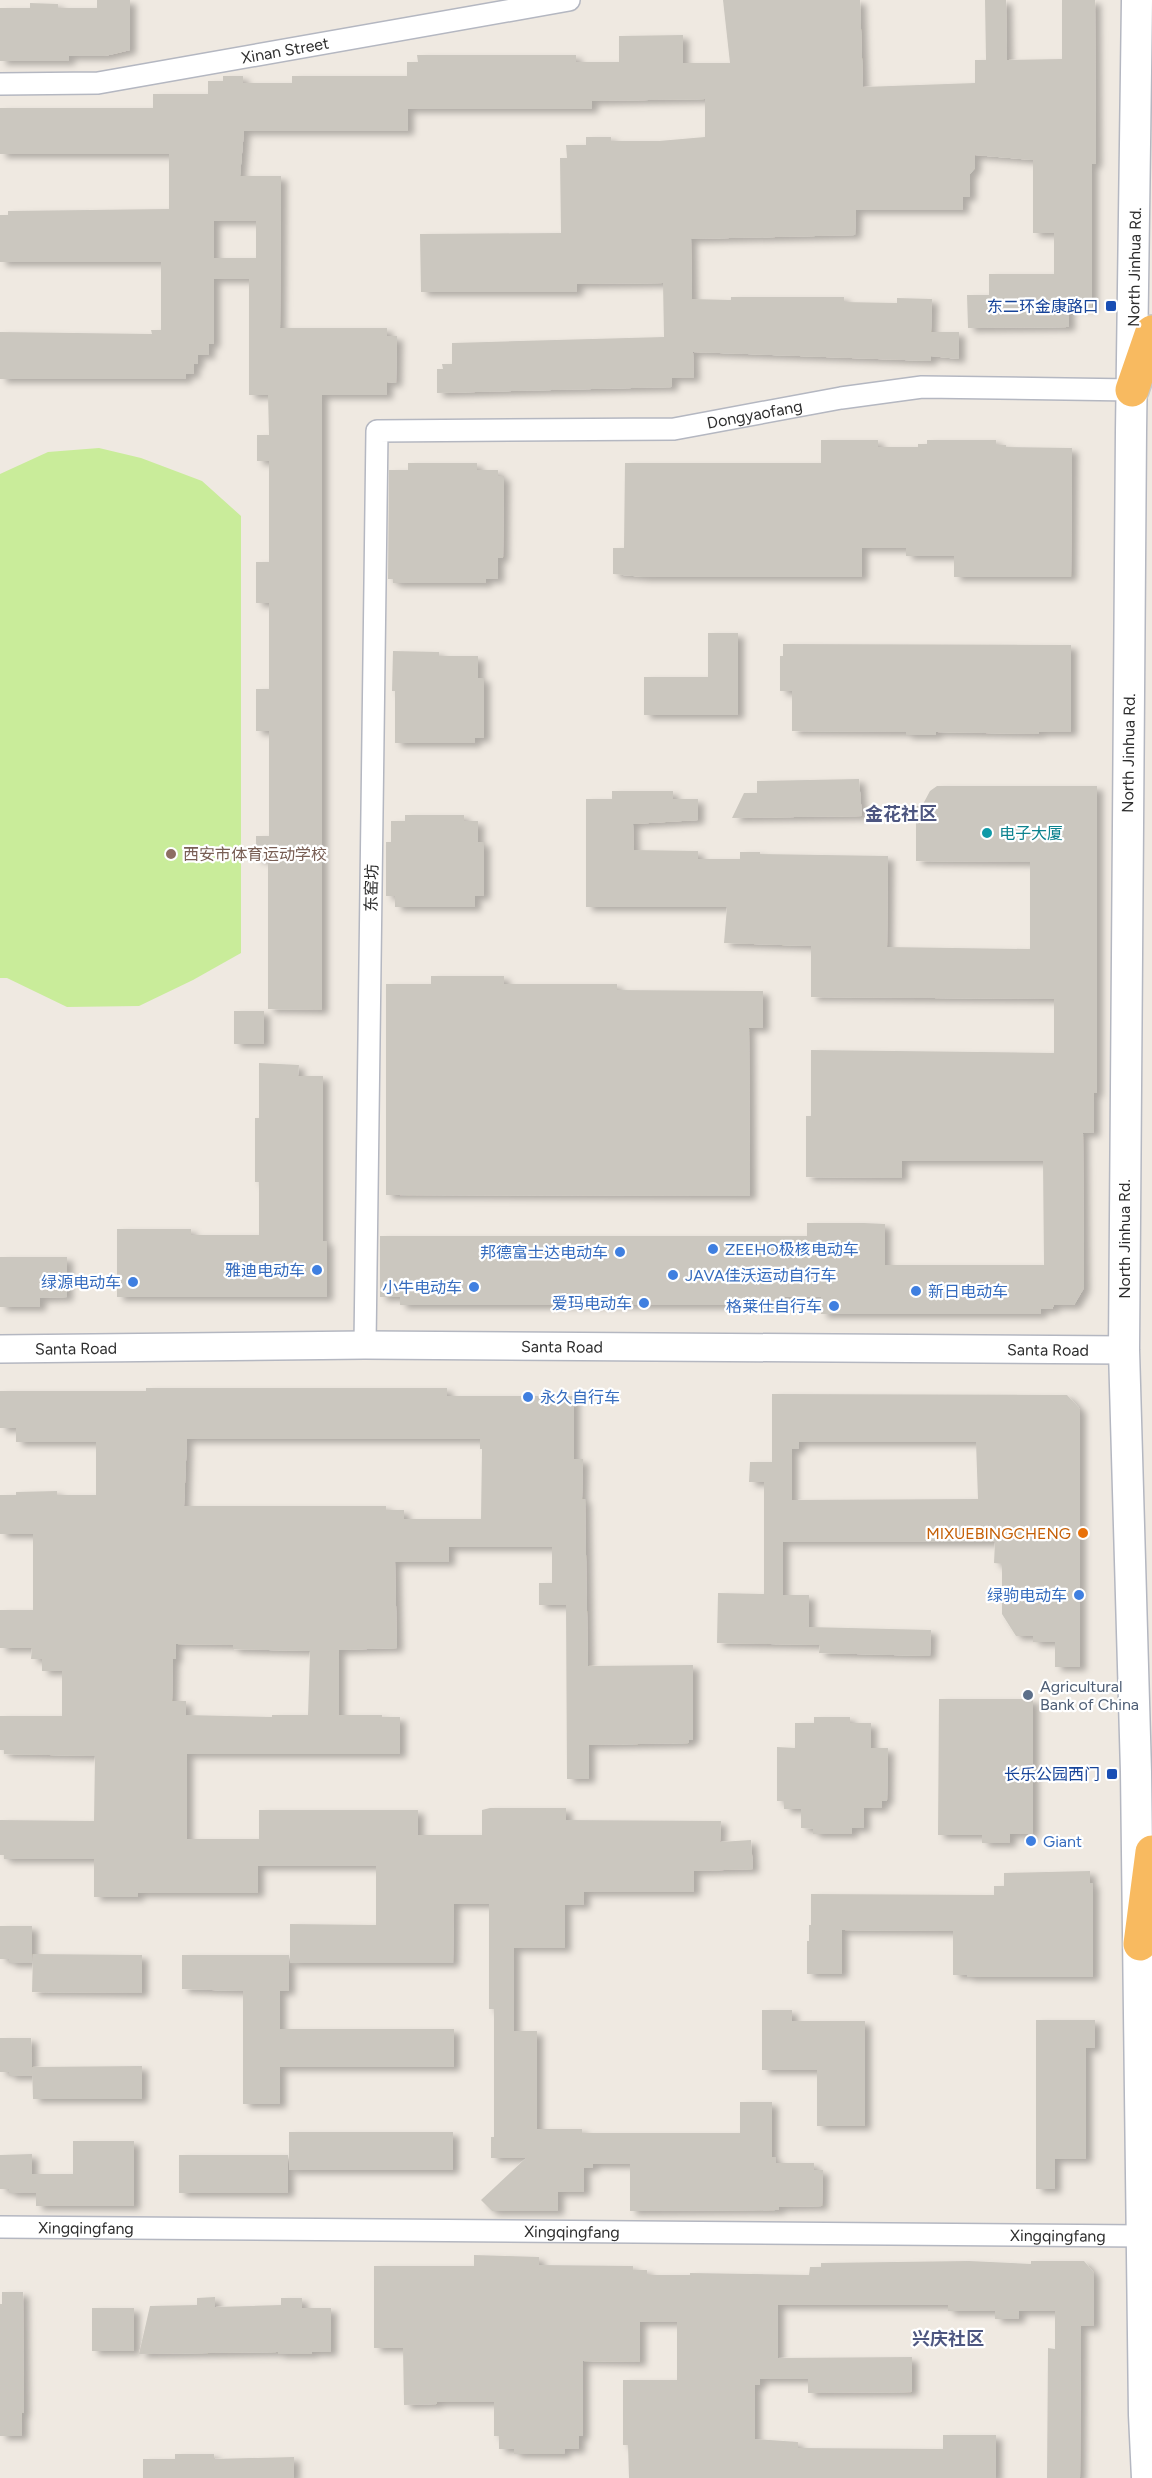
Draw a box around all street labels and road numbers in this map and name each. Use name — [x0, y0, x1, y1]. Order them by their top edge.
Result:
street label: Xinan Street — [240, 33, 330, 68]
street label: North Jinhua Rd. — [1124, 207, 1145, 327]
street label: Dongyaofang — [705, 396, 804, 433]
street label: North Jinhua Rd. — [1118, 693, 1139, 813]
street label: 东窑坊 — [362, 864, 381, 912]
street label: North Jinhua Rd. — [1115, 1179, 1134, 1299]
street label: Santa Road — [521, 1337, 603, 1357]
street label: Santa Road — [35, 1339, 117, 1359]
street label: Santa Road — [1007, 1340, 1089, 1360]
street label: Xingqingfang — [38, 2218, 134, 2238]
street label: Xingqingfang — [524, 2222, 620, 2242]
street label: Xingqingfang — [1010, 2226, 1106, 2246]

